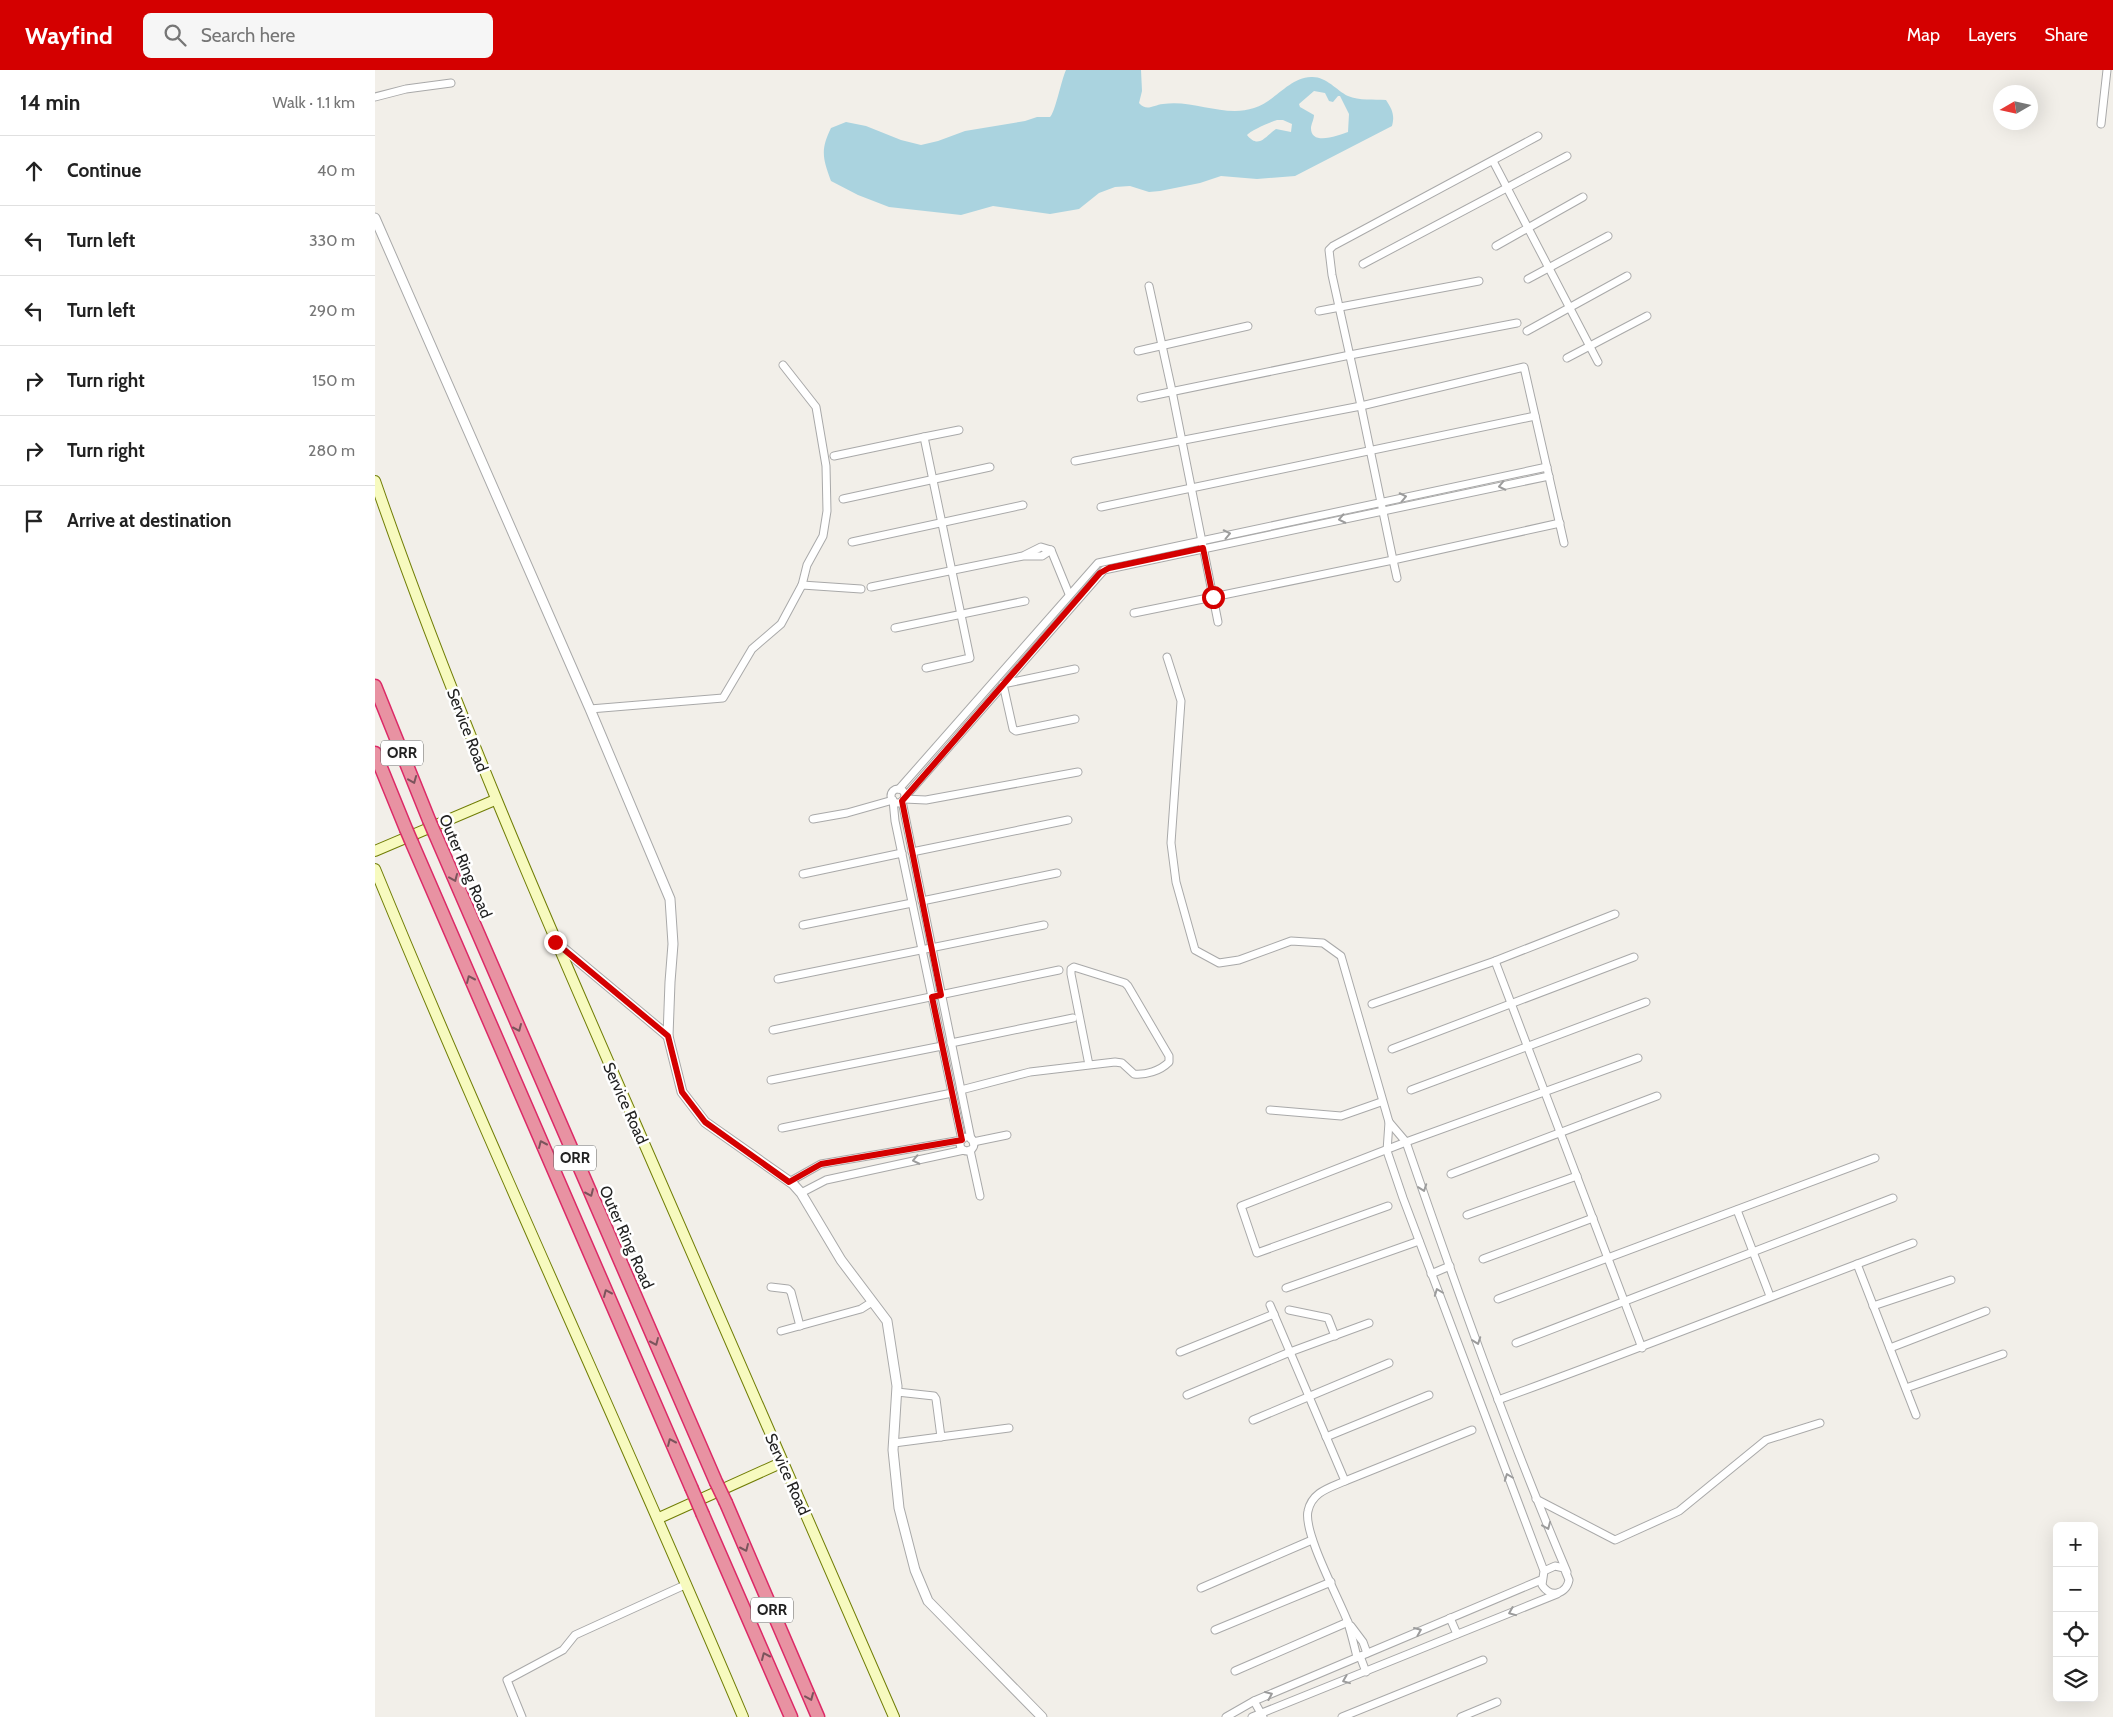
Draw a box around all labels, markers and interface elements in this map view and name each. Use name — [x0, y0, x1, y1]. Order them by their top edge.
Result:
search box — [143, 13, 493, 58]
text: Wayfind — [25, 21, 113, 50]
icon: search — [161, 21, 189, 49]
text: Search here — [201, 24, 295, 47]
text: Map — [1907, 24, 1940, 46]
text: Layers — [1968, 24, 2017, 46]
text: Share — [2045, 24, 2088, 46]
north arrow — [1993, 85, 2038, 130]
text: 14 min — [20, 90, 80, 115]
text: Walk · 1.1 km — [273, 93, 355, 112]
icon: ahead — [20, 157, 48, 185]
text: Continue — [67, 159, 141, 182]
text: 40 m — [317, 161, 355, 180]
icon: left — [20, 227, 48, 255]
text: Turn left — [67, 229, 135, 252]
text: 330 m — [309, 231, 355, 250]
icon: left — [20, 297, 48, 325]
text: Turn left — [67, 299, 135, 322]
text: 290 m — [309, 301, 355, 320]
icon: right — [20, 367, 48, 395]
text: Turn right — [67, 369, 145, 392]
text: 150 m — [312, 371, 355, 390]
icon: right — [20, 437, 48, 465]
text: Turn right — [67, 439, 145, 462]
text: 280 m — [308, 441, 355, 460]
one-way arrow — [1497, 480, 1506, 491]
one-way arrow — [1399, 492, 1408, 503]
icon: arrive — [20, 507, 48, 535]
text: Arrive at destination — [67, 509, 231, 532]
one-way arrow — [1338, 514, 1347, 524]
one-way arrow — [1223, 529, 1232, 540]
route start — [1202, 586, 1225, 609]
street label: Service Road — [443, 686, 492, 774]
road number: ORR — [381, 740, 423, 766]
one-way arrow — [406, 775, 417, 784]
street label: Outer Ring Road — [435, 811, 496, 921]
one-way arrow — [448, 874, 458, 882]
route end — [544, 931, 567, 954]
one-way arrow — [465, 975, 476, 984]
one-way arrow — [512, 1023, 523, 1032]
street label: Service Road — [599, 1059, 652, 1147]
one-way arrow — [537, 1140, 548, 1149]
road number: ORR — [554, 1146, 596, 1170]
one-way arrow — [911, 1154, 920, 1165]
street label: Outer Ring Road — [595, 1183, 658, 1292]
one-way arrow — [1417, 1184, 1427, 1192]
one-way arrow — [584, 1188, 595, 1197]
one-way arrow — [1434, 1288, 1444, 1297]
one-way arrow — [602, 1289, 613, 1298]
one-way arrow — [649, 1337, 660, 1346]
one-way arrow — [1471, 1337, 1481, 1345]
street label: Service Road — [761, 1430, 814, 1518]
one-way arrow — [667, 1438, 678, 1447]
one-way arrow — [1504, 1473, 1514, 1481]
one-way arrow — [1541, 1521, 1552, 1530]
map controls — [2053, 1522, 2098, 1702]
button: + — [2053, 1522, 2098, 1567]
one-way arrow — [739, 1543, 750, 1552]
button: − — [2053, 1567, 2098, 1612]
road number: ORR — [751, 1598, 793, 1622]
one-way arrow — [1508, 1605, 1517, 1616]
button: locate — [2053, 1612, 2098, 1657]
one-way arrow — [1413, 1627, 1422, 1638]
one-way arrow — [760, 1652, 771, 1661]
button: layers — [2053, 1657, 2098, 1702]
one-way arrow — [1342, 1674, 1351, 1684]
one-way arrow — [1264, 1690, 1273, 1701]
one-way arrow — [803, 1692, 814, 1701]

